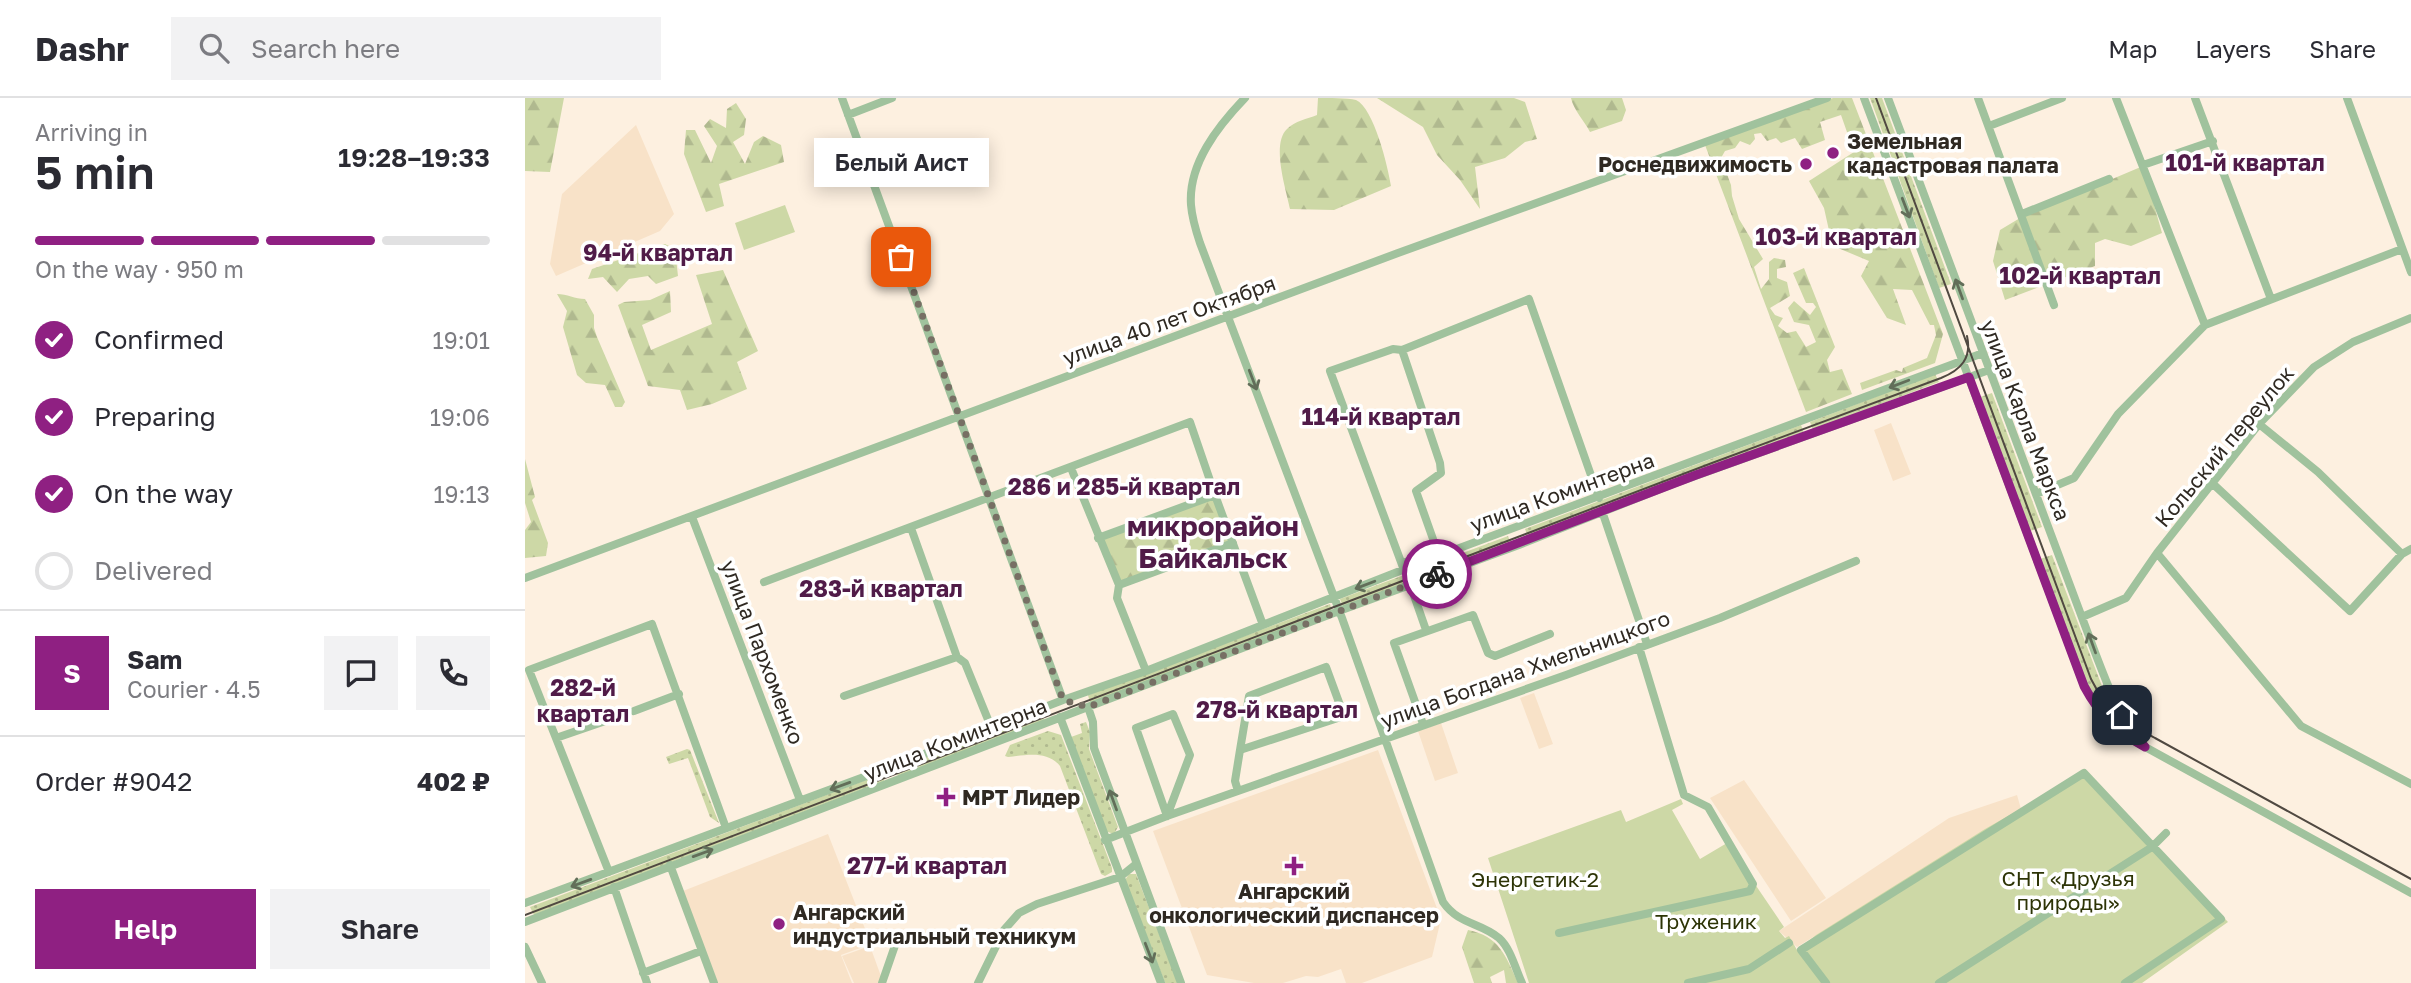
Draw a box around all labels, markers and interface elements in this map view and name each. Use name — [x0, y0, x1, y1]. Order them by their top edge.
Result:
search box — [171, 17, 661, 80]
text: Dashr — [35, 29, 129, 68]
icon: search — [195, 29, 233, 67]
text: Search here — [251, 33, 400, 64]
text: Map — [2108, 34, 2157, 63]
text: Layers — [2195, 34, 2271, 63]
text: Share — [2309, 34, 2376, 63]
text: Arriving in — [35, 118, 148, 146]
place label: Земельная кадастровая палата — [1847, 128, 2059, 178]
callout: Белый Аист — [813, 138, 989, 187]
text: 19:28–19:33 — [338, 142, 490, 173]
text: 5 min — [35, 144, 155, 199]
marker: Земельная кадастровая палата — [1825, 145, 1841, 161]
text: Белый Аист — [835, 148, 968, 176]
district label: 101-й квартал — [2165, 148, 2325, 176]
place label: Роснедвижимость — [1598, 151, 1792, 177]
marker: Роснедвижимость — [1798, 156, 1814, 172]
one-way arrow — [1900, 196, 1913, 218]
district label: 103-й квартал — [1755, 222, 1917, 250]
pin — [871, 227, 931, 287]
district label: 94-й квартал — [583, 238, 733, 266]
icon: bag — [882, 238, 920, 276]
text: On the way · 950 m — [35, 255, 244, 283]
district label: 102-й квартал — [1999, 261, 2161, 289]
street label: улица 40 лет Октября — [1059, 269, 1279, 371]
one-way arrow — [1952, 279, 1964, 301]
street label: улица Карла Маркса — [1976, 316, 2076, 524]
icon: check — [35, 321, 73, 359]
text: Confirmed — [94, 324, 224, 355]
text: 19:01 — [433, 326, 490, 354]
street label: Кольский переулок — [2149, 360, 2299, 532]
one-way arrow — [1247, 369, 1260, 391]
one-way arrow — [1889, 379, 1911, 392]
icon: check — [35, 398, 73, 436]
text: Preparing — [94, 401, 216, 432]
district label: 114-й квартал — [1302, 402, 1460, 430]
text: 19:06 — [430, 403, 490, 431]
street label: улица Коминтерна — [1466, 447, 1658, 537]
district label: 286 и 285-й квартал — [1008, 472, 1240, 500]
icon: check — [35, 475, 73, 513]
text: On the way — [94, 478, 233, 509]
text: 19:13 — [433, 480, 490, 508]
district label: микрорайон Байкальск — [1127, 509, 1299, 574]
courier — [1402, 539, 1472, 609]
text: Delivered — [94, 555, 213, 586]
icon: bike — [1418, 555, 1456, 593]
street label: улица Пархоменко — [716, 556, 810, 748]
district label: 283-й квартал — [799, 574, 963, 602]
one-way arrow — [1355, 580, 1377, 592]
street label: улица Богдана Хмельницкого — [1377, 604, 1673, 734]
one-way arrow — [2085, 633, 2097, 655]
button: chat — [324, 636, 398, 710]
button: phone — [416, 636, 490, 710]
text: Sam — [127, 644, 182, 675]
text: S — [63, 658, 81, 689]
district label: 282-й квартал — [537, 673, 629, 727]
text: Courier · 4.5 — [127, 675, 260, 703]
pin — [2092, 685, 2152, 745]
street label: улица Коминтерна — [860, 692, 1050, 786]
district label: 278-й квартал — [1196, 695, 1358, 723]
icon: home — [2103, 696, 2141, 734]
text: Order #9042 — [35, 766, 192, 797]
text: 402 ₽ — [417, 766, 490, 797]
one-way arrow — [829, 780, 851, 793]
place label: МРТ Лидер — [962, 784, 1080, 810]
marker: МРТ Лидер — [936, 787, 956, 807]
one-way arrow — [1106, 790, 1118, 812]
one-way arrow — [692, 846, 714, 858]
district label: 277-й квартал — [847, 851, 1007, 879]
marker: Ангарский онкологический диспансер — [1284, 856, 1304, 876]
park label: СНТ «Друзья природы» — [2001, 865, 2135, 915]
park label: Энергетик-2 — [1471, 866, 1599, 892]
one-way arrow — [570, 877, 592, 890]
place label: Ангарский онкологический диспансер — [1149, 878, 1439, 928]
button: Help — [35, 889, 256, 969]
button: Share — [270, 889, 490, 969]
place label: Ангарский индустриальный техникум — [793, 899, 1076, 949]
park label: Труженик — [1655, 908, 1757, 934]
marker: Ангарский индустриальный техникум — [771, 916, 787, 932]
one-way arrow — [1144, 941, 1157, 963]

